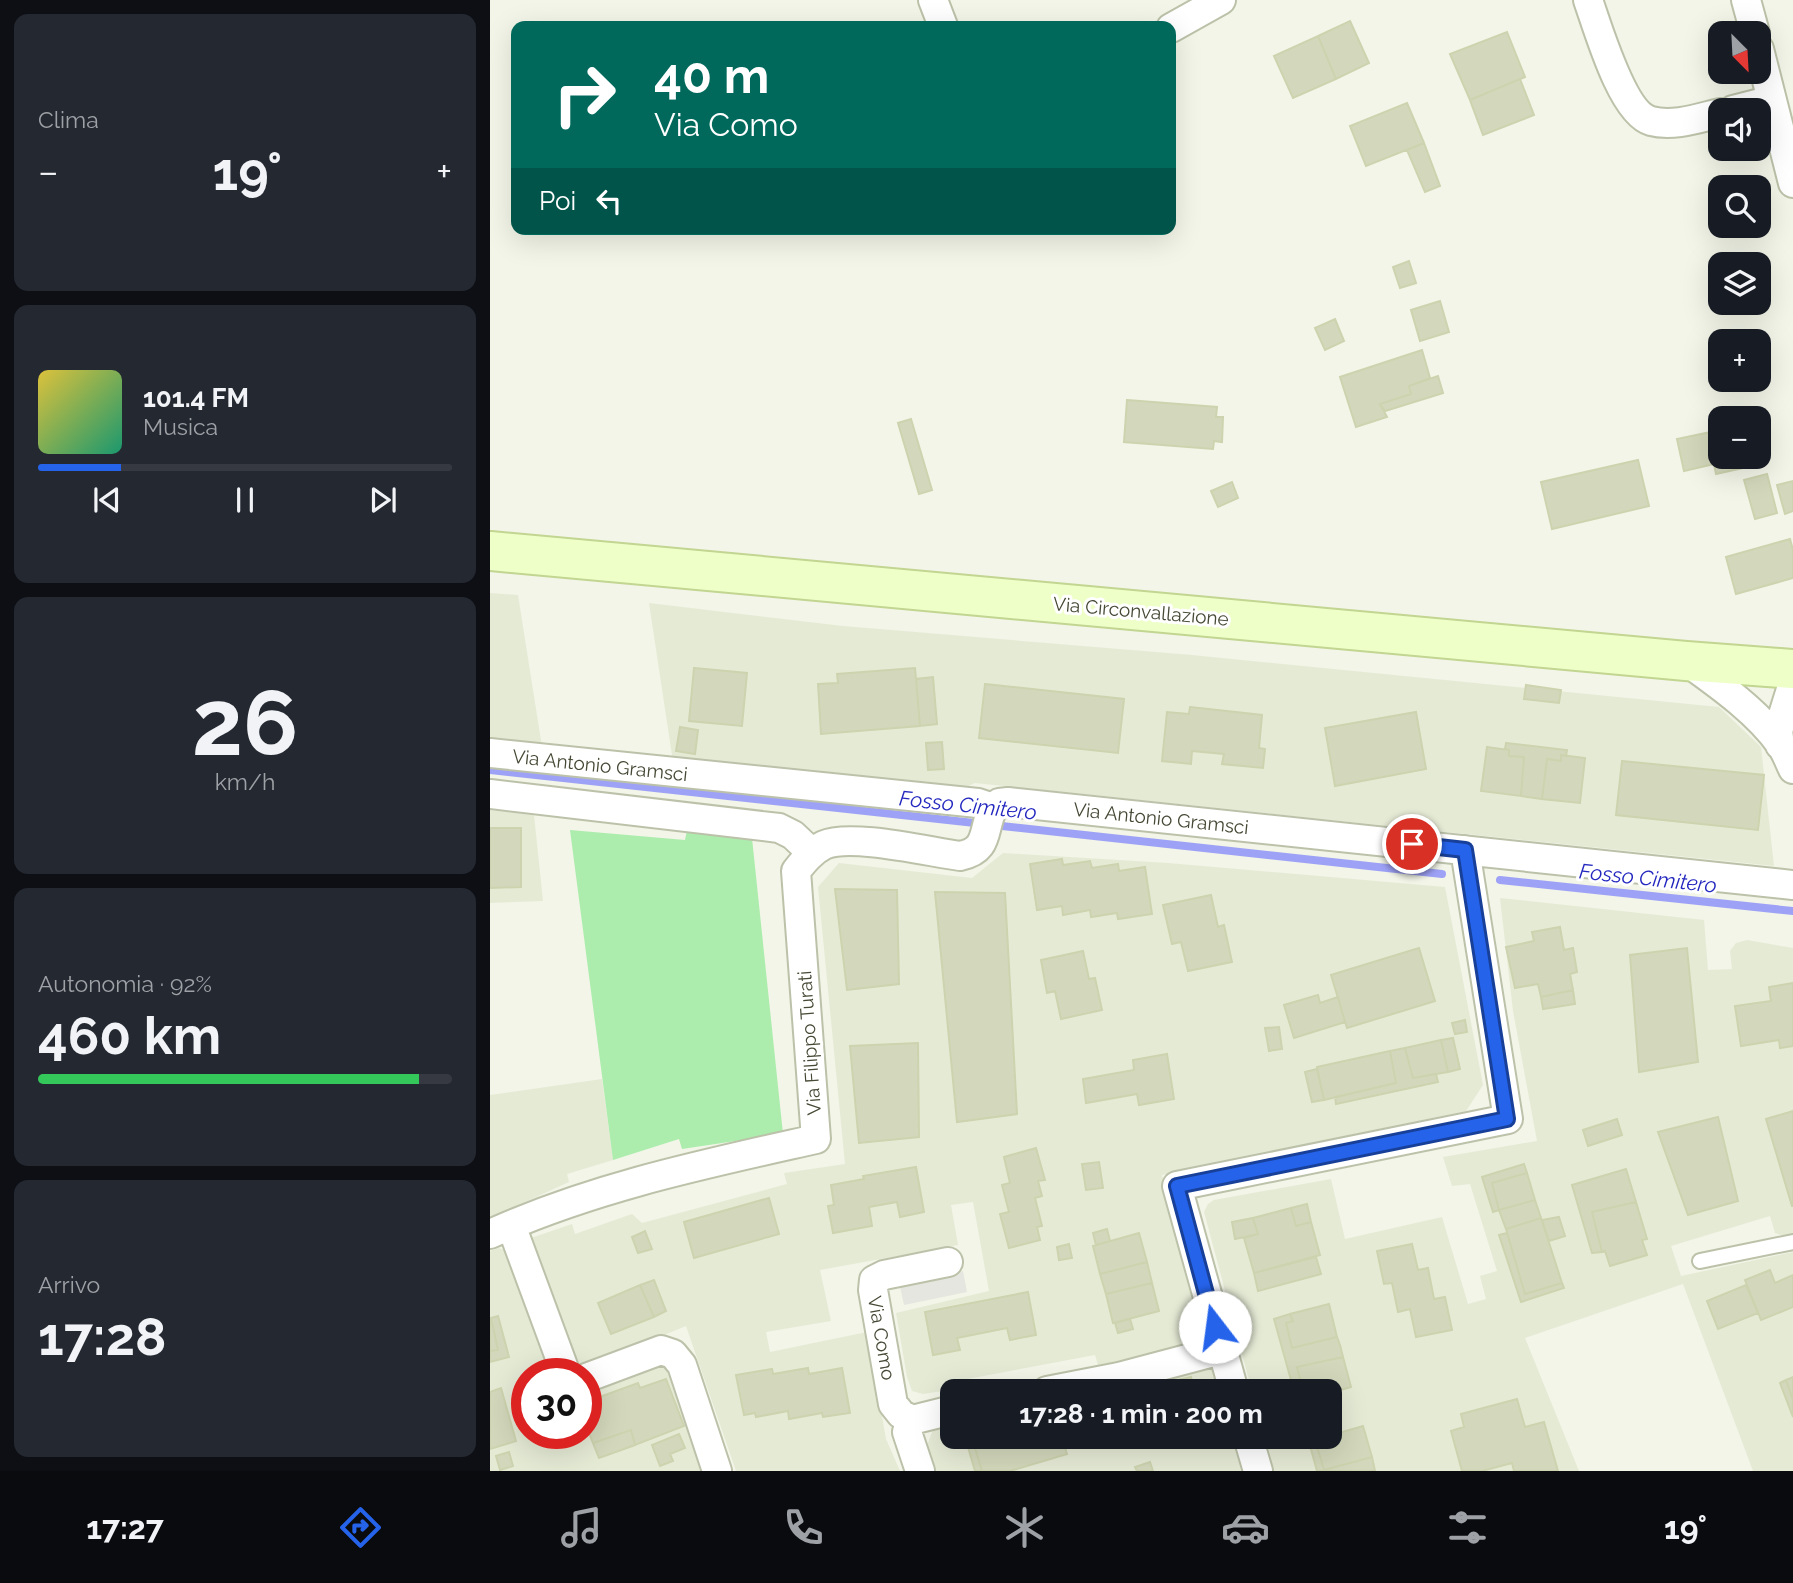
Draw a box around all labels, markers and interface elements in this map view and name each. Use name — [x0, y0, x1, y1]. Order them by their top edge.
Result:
north arrow — [1708, 21, 1771, 84]
map controls — [1708, 21, 1771, 469]
text: 40 m — [654, 47, 769, 104]
icon: right — [539, 49, 630, 140]
button: sound — [1708, 98, 1771, 161]
text: Clima — [38, 106, 99, 133]
text: Via Como — [654, 106, 798, 143]
text: 19° — [213, 141, 282, 202]
text: − — [38, 149, 58, 194]
text: + — [436, 149, 452, 194]
button: search — [1708, 175, 1771, 238]
icon: left — [590, 182, 628, 220]
text: Poi — [539, 186, 576, 216]
button: layers — [1708, 252, 1771, 315]
button: + — [1708, 329, 1771, 392]
text: 101.4 FM — [143, 383, 249, 413]
button: − — [1708, 406, 1771, 469]
text: Musica — [143, 413, 218, 440]
icon: previous — [88, 481, 126, 519]
icon: pause — [226, 481, 264, 519]
icon: next — [364, 481, 402, 519]
street label: Via Circonvallazione — [1052, 592, 1230, 630]
text: 26 — [192, 669, 298, 776]
street label: Via Antonio Gramsci — [511, 745, 689, 785]
text: km/h — [215, 768, 275, 795]
water label: Fosso Cimitero — [898, 785, 1038, 825]
street label: Via Antonio Gramsci — [1072, 798, 1250, 838]
pin — [1382, 814, 1442, 874]
icon: arrive — [1393, 825, 1431, 863]
water label: Fosso Cimitero — [1578, 858, 1718, 898]
text: Autonomia · 92% — [38, 970, 212, 997]
street label: Via Filippo Turati — [793, 970, 825, 1116]
text: 460 km — [38, 1005, 221, 1066]
text: Arrivo — [38, 1271, 100, 1298]
position arrow — [1178, 1290, 1252, 1364]
street label: Via Como — [864, 1294, 900, 1382]
text: 17:28 — [38, 1306, 166, 1367]
speed limit sign: 30 — [511, 1358, 602, 1449]
text: 17:28 · 1 min · 200 m — [1019, 1399, 1263, 1429]
icon: directions — [336, 1503, 385, 1552]
icon: music — [557, 1503, 606, 1552]
icon: phone — [779, 1503, 828, 1552]
icon: climate — [1000, 1503, 1049, 1552]
icon: car — [1221, 1503, 1270, 1552]
icon: filters — [1443, 1503, 1492, 1552]
text: 17:27 — [86, 1509, 164, 1546]
text: 19° — [1664, 1509, 1707, 1546]

